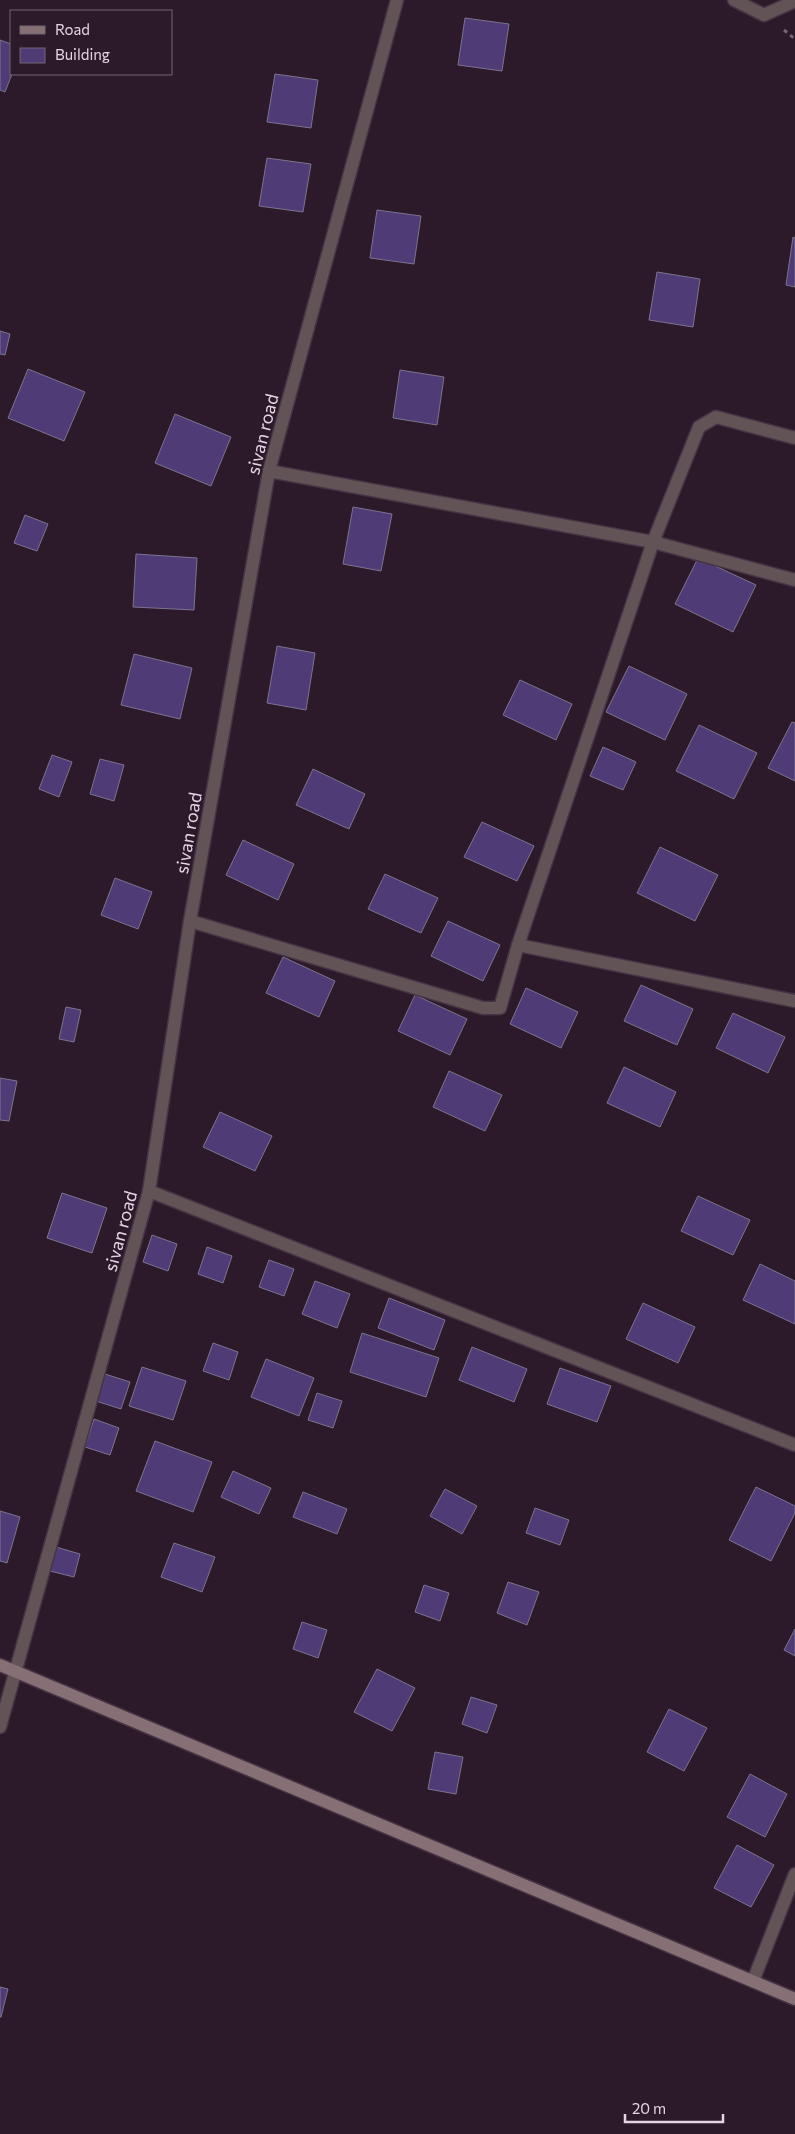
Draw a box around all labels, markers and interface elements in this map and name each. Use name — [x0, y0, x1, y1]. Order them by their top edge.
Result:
legend — [10, 10, 172, 75]
text: Road — [55, 20, 90, 38]
text: Building — [55, 45, 110, 63]
street label: sivan road — [241, 391, 283, 477]
street label: sivan road — [170, 790, 206, 876]
street label: sivan road — [99, 1188, 141, 1274]
scale bar — [625, 2092, 722, 2124]
text: 20 m — [632, 2099, 666, 2117]

